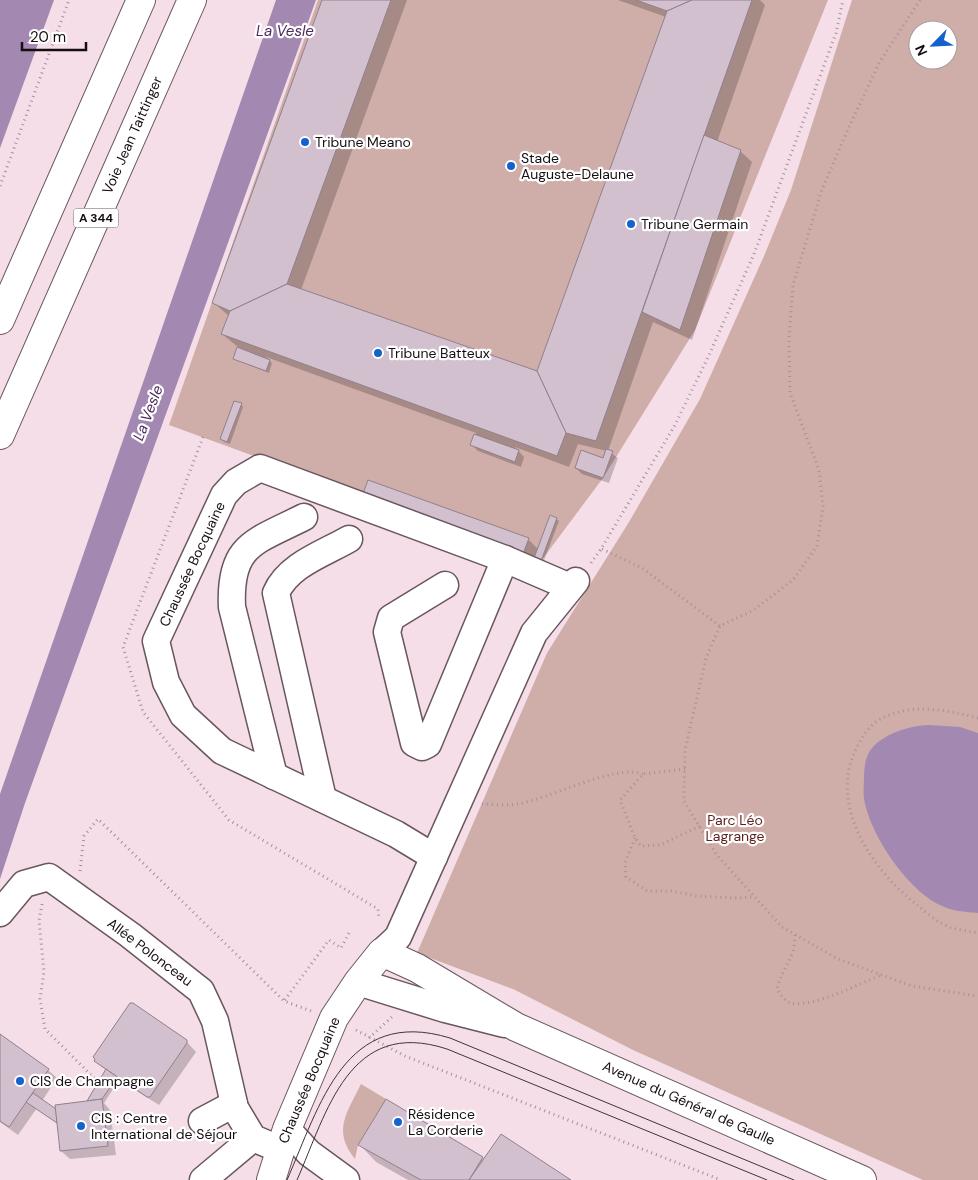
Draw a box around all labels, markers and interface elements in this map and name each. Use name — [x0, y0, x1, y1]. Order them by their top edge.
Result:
scale bar — [22, 20, 86, 52]
north arrow — [908, 20, 958, 70]
water label: La Vesle — [256, 21, 314, 41]
text: 20 m — [30, 27, 66, 47]
text: N — [911, 42, 931, 59]
street label: Voie Jean Taittinger — [98, 73, 166, 197]
place label: Tribune Meano — [315, 133, 411, 151]
marker: Tribune Meano — [299, 136, 311, 148]
place label: Stade Auguste-Delaune — [521, 149, 634, 183]
marker: Stade Auguste-Delaune — [505, 160, 517, 172]
road number: A 344 — [74, 208, 118, 228]
place label: Tribune Germain — [641, 215, 748, 233]
marker: Tribune Germain — [625, 218, 637, 230]
place label: Tribune Batteux — [388, 344, 490, 362]
marker: Tribune Batteux — [372, 347, 384, 359]
water label: La Vesle — [128, 382, 168, 444]
street label: Chaussée Bocquaine — [155, 499, 229, 629]
park label: Parc Léo Lagrange — [705, 811, 765, 845]
street label: Allée Polonceau — [104, 914, 196, 990]
street label: Chaussée Bocquaine — [274, 1014, 344, 1146]
street label: Avenue du Général de Gaulle — [600, 1057, 778, 1149]
place label: CIS de Champagne — [30, 1072, 154, 1090]
marker: CIS de Champagne — [14, 1075, 26, 1087]
place label: Résidence La Corderie — [408, 1105, 483, 1139]
place label: CIS : Centre International de Séjour — [91, 1109, 237, 1143]
marker: Résidence La Corderie — [392, 1116, 404, 1128]
marker: CIS : Centre International de Séjour — [75, 1120, 87, 1132]

